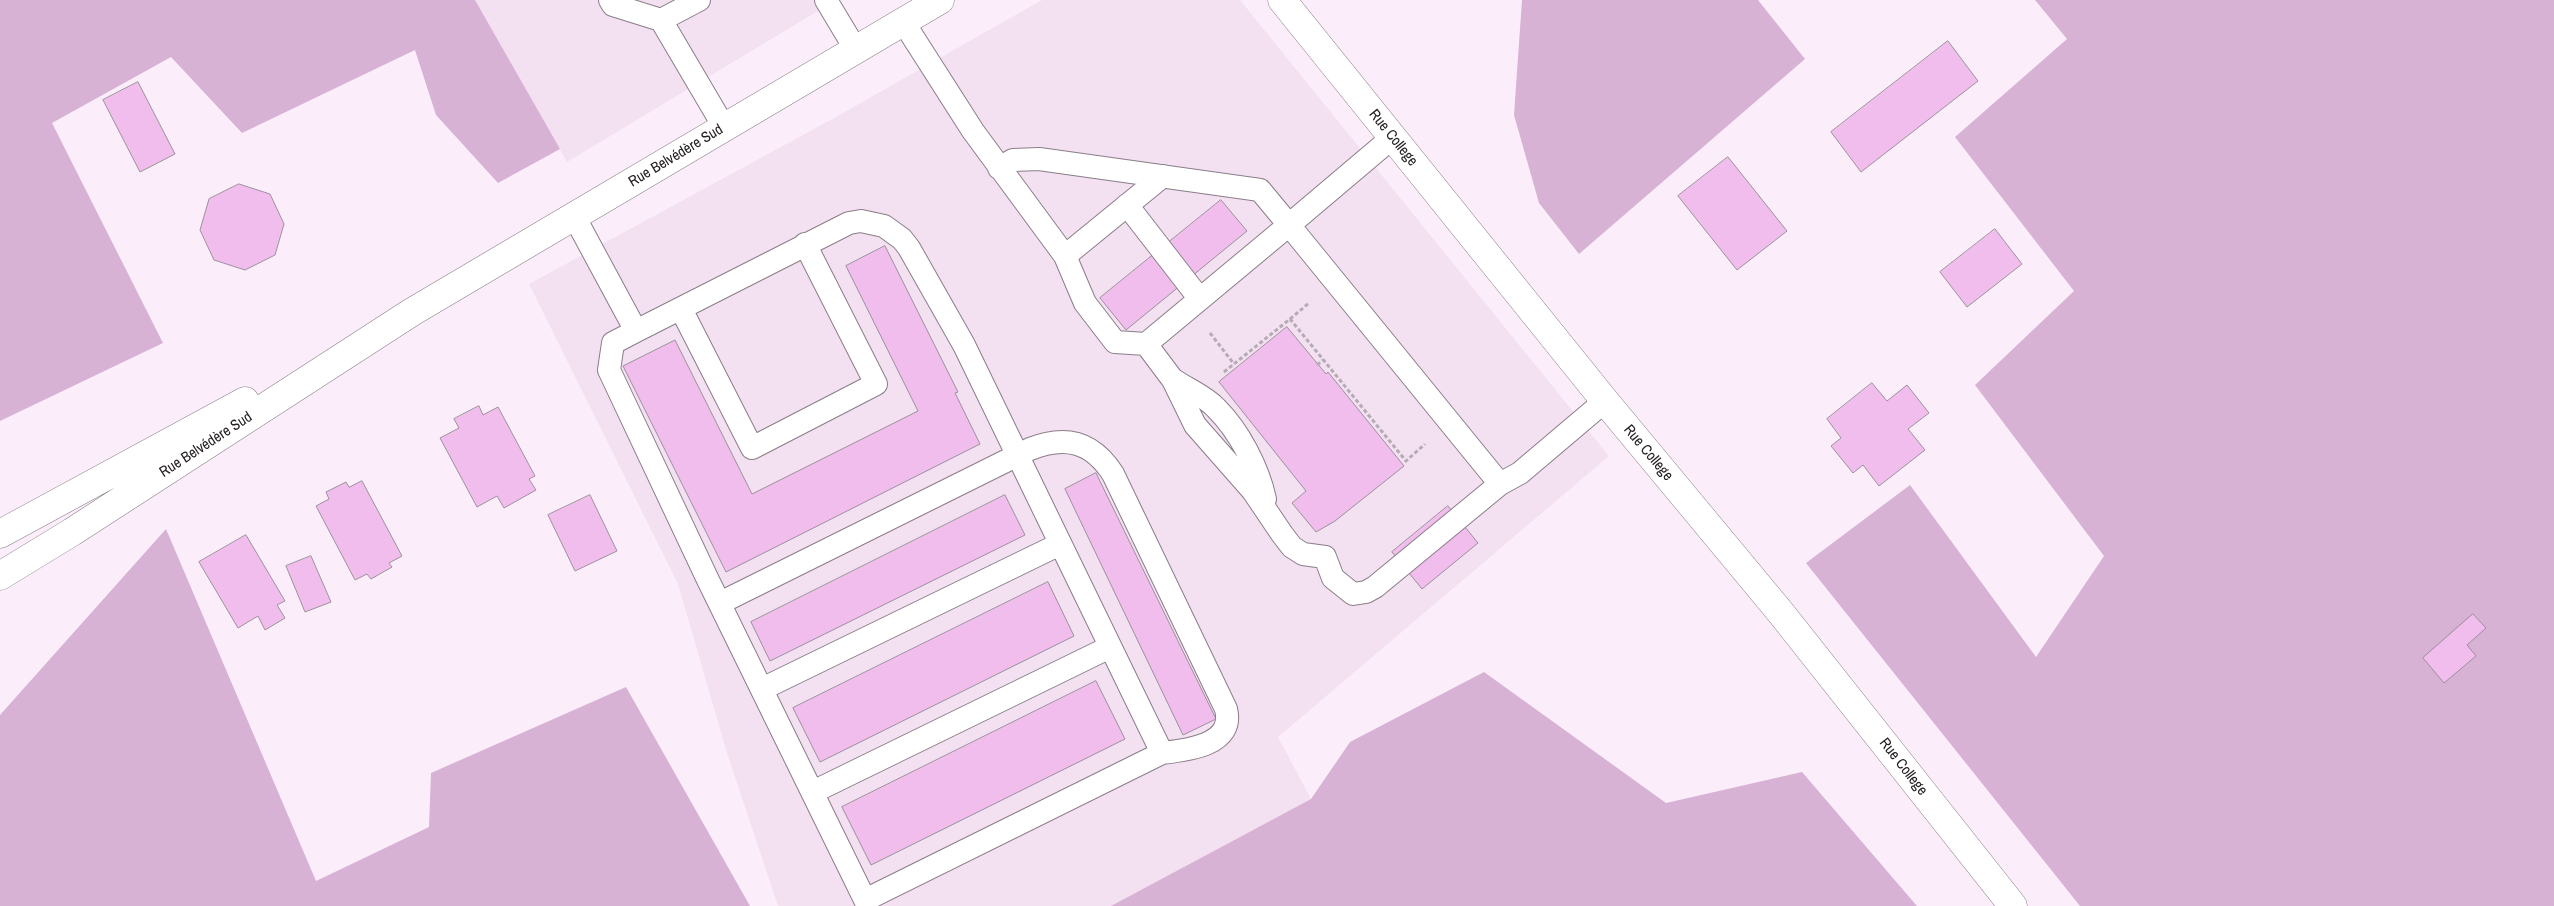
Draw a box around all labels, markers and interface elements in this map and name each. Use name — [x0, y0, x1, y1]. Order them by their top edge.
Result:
street label: Rue College — [1365, 106, 1421, 170]
street label: Rue Belvédère Sud — [626, 121, 726, 191]
street label: Rue Belvédère Sud — [156, 408, 256, 482]
street label: Rue College — [1619, 421, 1677, 485]
street label: Rue College — [1875, 735, 1931, 799]

